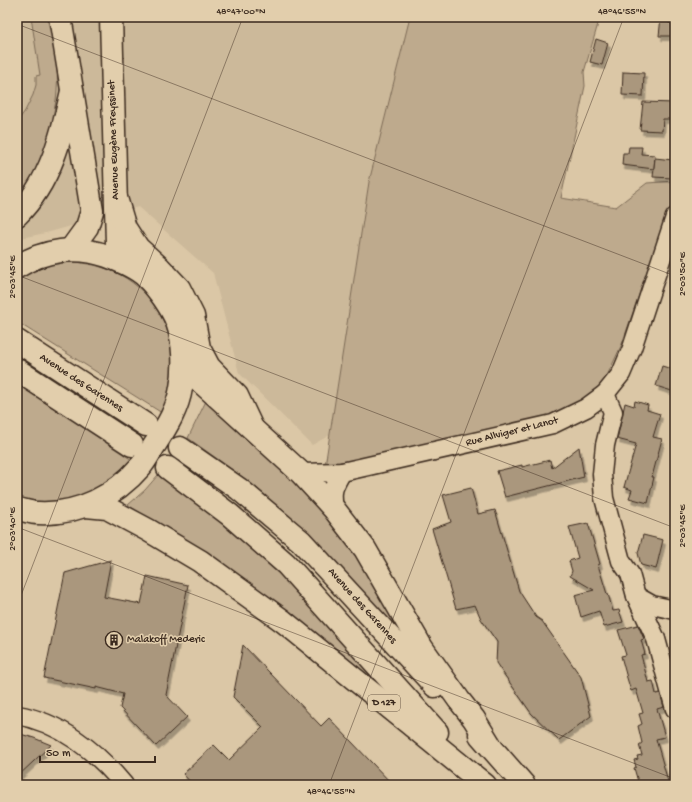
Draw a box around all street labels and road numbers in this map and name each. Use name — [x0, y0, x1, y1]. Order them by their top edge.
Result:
street label: Avenue Eugène Freyssinet — [106, 79, 122, 200]
street label: Avenue des Garennes — [37, 351, 126, 415]
street label: Rue Allviger et Lanot — [465, 414, 561, 449]
street label: Avenue des Garennes — [325, 566, 400, 647]
road number: D 127 — [368, 695, 400, 711]

